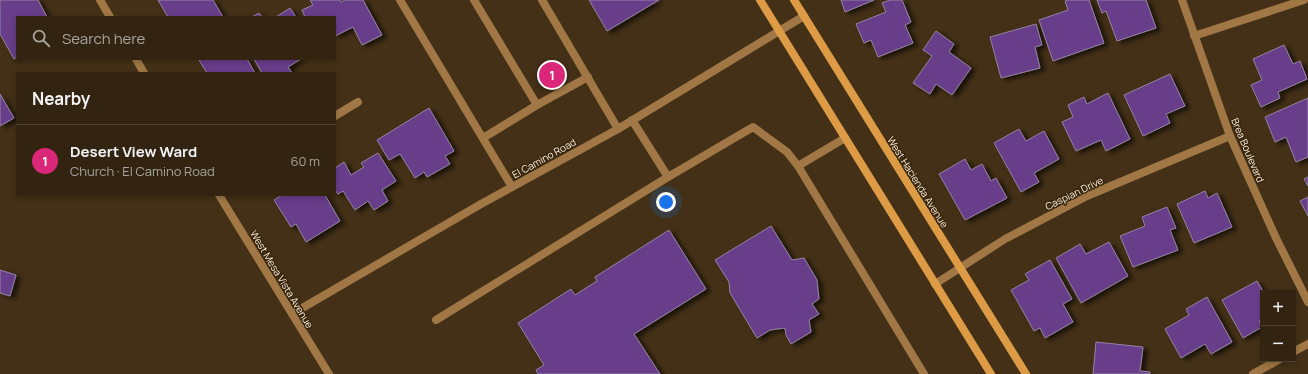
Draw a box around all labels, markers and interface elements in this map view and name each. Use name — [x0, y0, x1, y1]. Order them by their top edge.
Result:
search box — [16, 16, 336, 60]
icon: search — [30, 27, 52, 49]
text: Search here — [62, 28, 145, 49]
pin: 1 — [539, 60, 565, 90]
text: Nearby — [32, 87, 90, 110]
street label: Brea Boulevard — [1228, 116, 1268, 184]
street label: West Hacienda Avenue — [884, 134, 952, 230]
street label: El Camino Road — [510, 135, 579, 181]
text: Desert View Ward — [70, 141, 197, 162]
text: 1 — [42, 152, 48, 170]
text: 60 m — [290, 152, 320, 170]
text: Church · El Camino Road — [70, 162, 215, 180]
street label: Caspian Drive — [1043, 173, 1106, 213]
your location — [656, 192, 676, 212]
street label: West Mesa Vista Avenue — [247, 227, 317, 331]
map controls — [1260, 290, 1296, 362]
button: + — [1260, 290, 1296, 326]
button: − — [1260, 326, 1296, 362]

